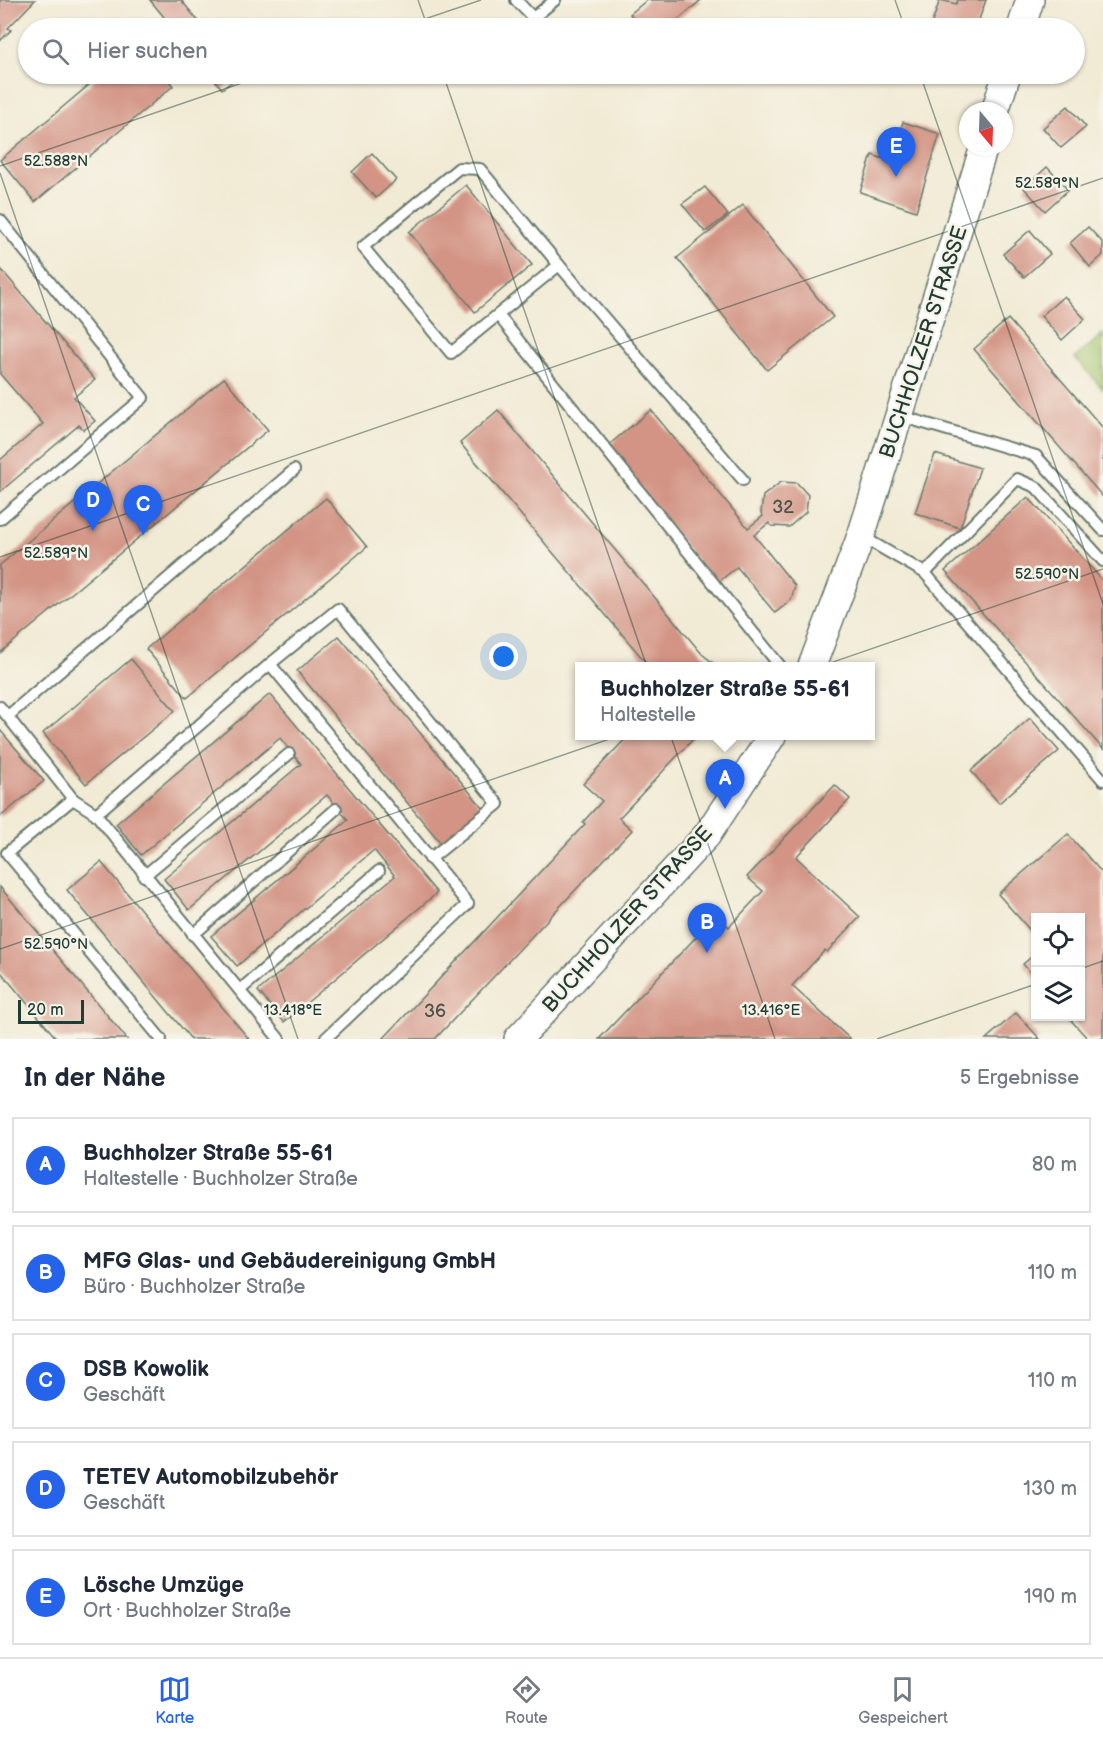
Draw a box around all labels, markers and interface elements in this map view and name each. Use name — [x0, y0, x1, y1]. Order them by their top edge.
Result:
search box — [18, 18, 1085, 84]
icon: search — [39, 35, 72, 68]
text: Hier suchen — [87, 38, 208, 65]
north arrow — [959, 102, 1013, 156]
pin: E — [876, 128, 916, 177]
text: 52.588°N — [24, 152, 88, 171]
text: 52.589°N — [1015, 174, 1079, 193]
street label: BUCHHOLZER STRASSE — [874, 223, 973, 461]
pin: D — [74, 482, 112, 531]
pin: C — [124, 486, 162, 535]
house number: 32 — [772, 497, 794, 518]
text: 52.589°N — [24, 544, 88, 563]
text: 52.590°N — [1015, 565, 1079, 584]
your location — [489, 642, 518, 671]
popup — [575, 662, 875, 740]
text: Buchholzer Straße 55-61 — [600, 676, 850, 703]
text: Haltestelle — [600, 703, 696, 727]
pin: A — [706, 760, 744, 809]
street label: BUCHHOLZER STRASSE — [536, 820, 718, 1018]
pin: B — [688, 904, 726, 953]
map controls — [1031, 913, 1085, 1021]
button: locate — [1031, 913, 1085, 967]
text: 52.590°N — [24, 935, 88, 954]
button: layers — [1031, 967, 1085, 1021]
scale bar — [18, 997, 84, 1025]
text: 20 m — [27, 1001, 63, 1020]
text: 13.418°E — [264, 1001, 322, 1020]
house number: 36 — [424, 1001, 446, 1022]
text: 13.416°E — [742, 1001, 800, 1020]
text: In der Nähe — [24, 1063, 166, 1094]
text: 5 Ergebnisse — [960, 1066, 1079, 1090]
text: Buchholzer Straße 55-61 — [83, 1140, 333, 1167]
text: A — [39, 1153, 52, 1177]
text: 80 m — [1032, 1153, 1077, 1177]
text: Haltestelle · Buchholzer Straße — [83, 1167, 358, 1191]
text: MFG Glas- und Gebäudereinigung GmbH — [83, 1248, 496, 1275]
text: B — [38, 1261, 53, 1285]
text: 110 m — [1028, 1261, 1077, 1285]
text: Büro · Buchholzer Straße — [83, 1275, 305, 1299]
text: DSB Kowolik — [83, 1356, 209, 1383]
text: C — [38, 1369, 53, 1393]
text: 110 m — [1028, 1369, 1077, 1393]
text: Geschäft — [83, 1383, 165, 1407]
text: TETEV Automobilzubehör — [83, 1464, 338, 1491]
text: D — [39, 1477, 52, 1501]
text: 130 m — [1023, 1477, 1077, 1501]
text: Geschäft — [83, 1491, 165, 1515]
text: Lösche Umzüge — [83, 1572, 244, 1599]
text: E — [39, 1585, 52, 1609]
text: 190 m — [1024, 1585, 1077, 1609]
text: Ort · Buchholzer Straße — [83, 1599, 291, 1623]
tab: Karte — [155, 1673, 194, 1728]
tab: Route — [505, 1673, 548, 1728]
tab: Gespeichert — [858, 1673, 948, 1728]

